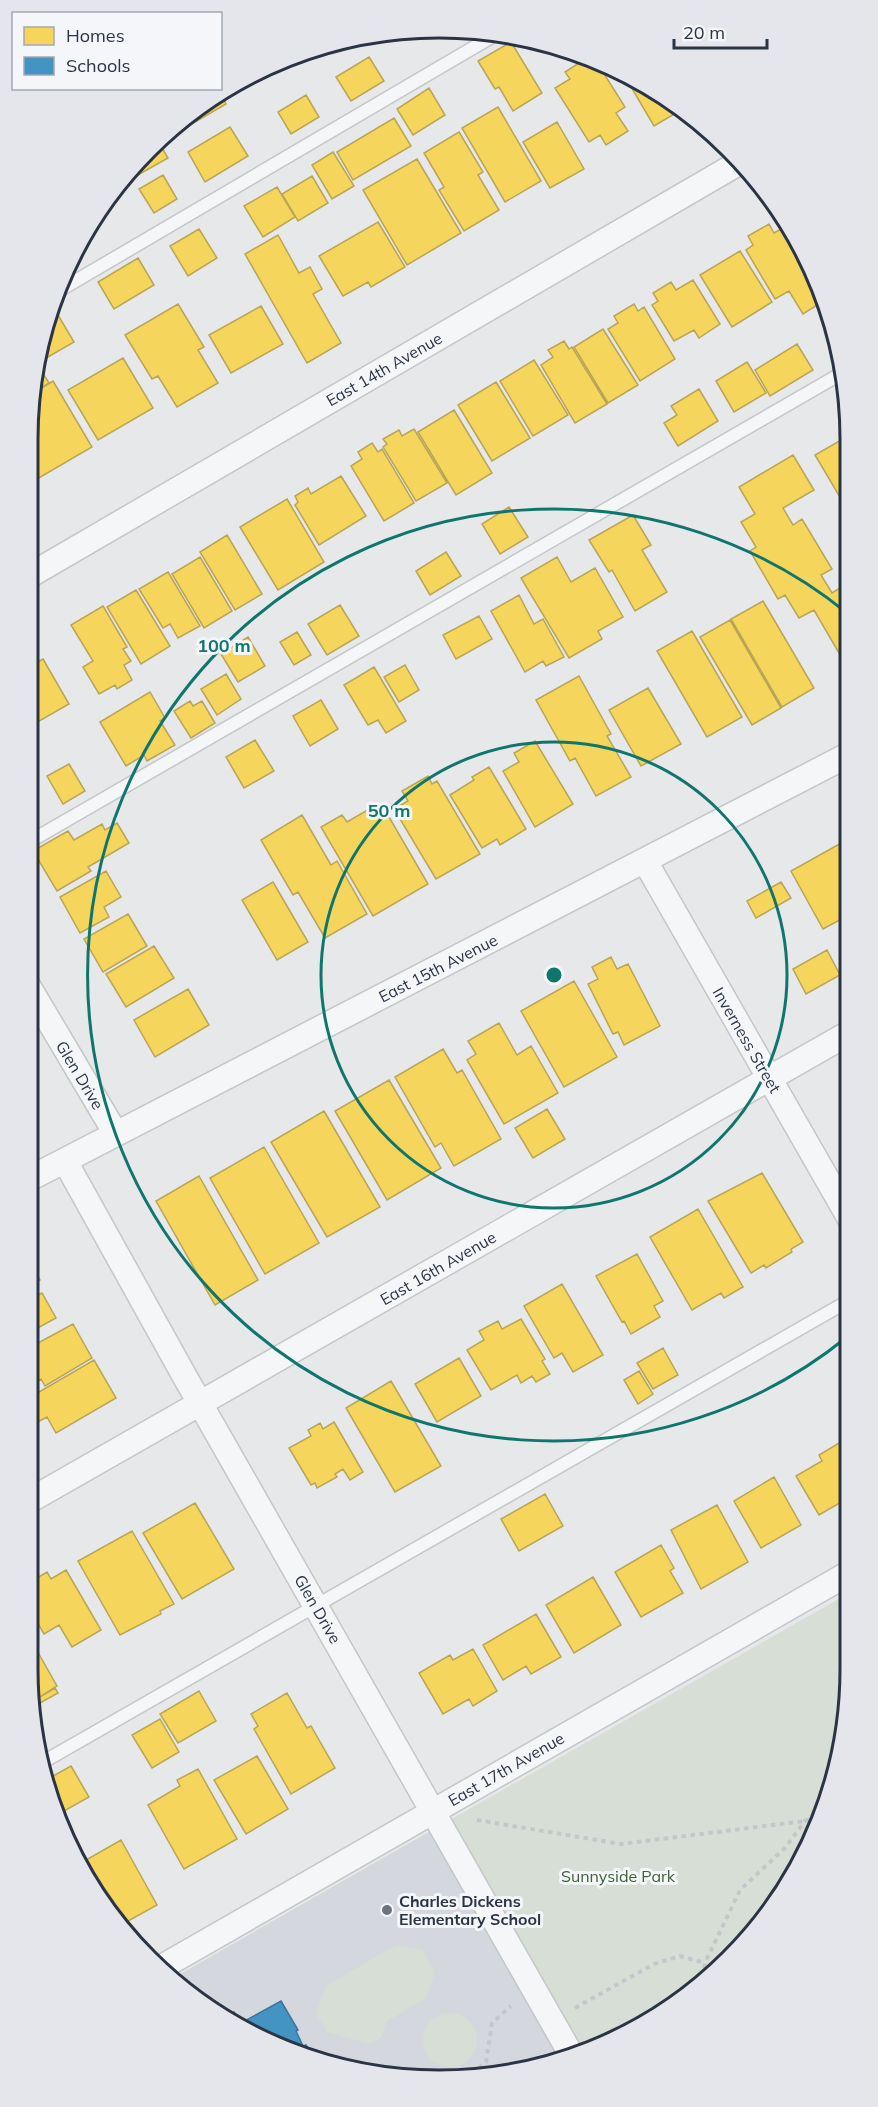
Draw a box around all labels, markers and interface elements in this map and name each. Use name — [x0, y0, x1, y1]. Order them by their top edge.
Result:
legend — [12, 12, 222, 90]
scale bar — [674, 12, 767, 50]
text: 20 m — [683, 21, 725, 44]
text: Homes — [66, 24, 125, 47]
text: Schools — [66, 54, 131, 77]
street label: East 14th Avenue — [322, 328, 446, 410]
text: 100 m — [197, 634, 251, 657]
text: 50 m — [368, 799, 410, 822]
street label: East 15th Avenue — [375, 929, 501, 1007]
centre of rings — [544, 965, 564, 985]
street label: Inverness Street — [709, 984, 786, 1097]
street label: Glen Drive — [52, 1037, 108, 1113]
street label: East 16th Avenue — [376, 1227, 500, 1309]
street label: Glen Drive — [290, 1571, 346, 1647]
street label: East 17th Avenue — [444, 1728, 568, 1810]
park label: Sunnyside Park — [561, 1866, 676, 1886]
place label: Charles Dickens Elementary School — [399, 1891, 541, 1929]
marker: Charles Dickens Elementary School — [380, 1903, 394, 1917]

